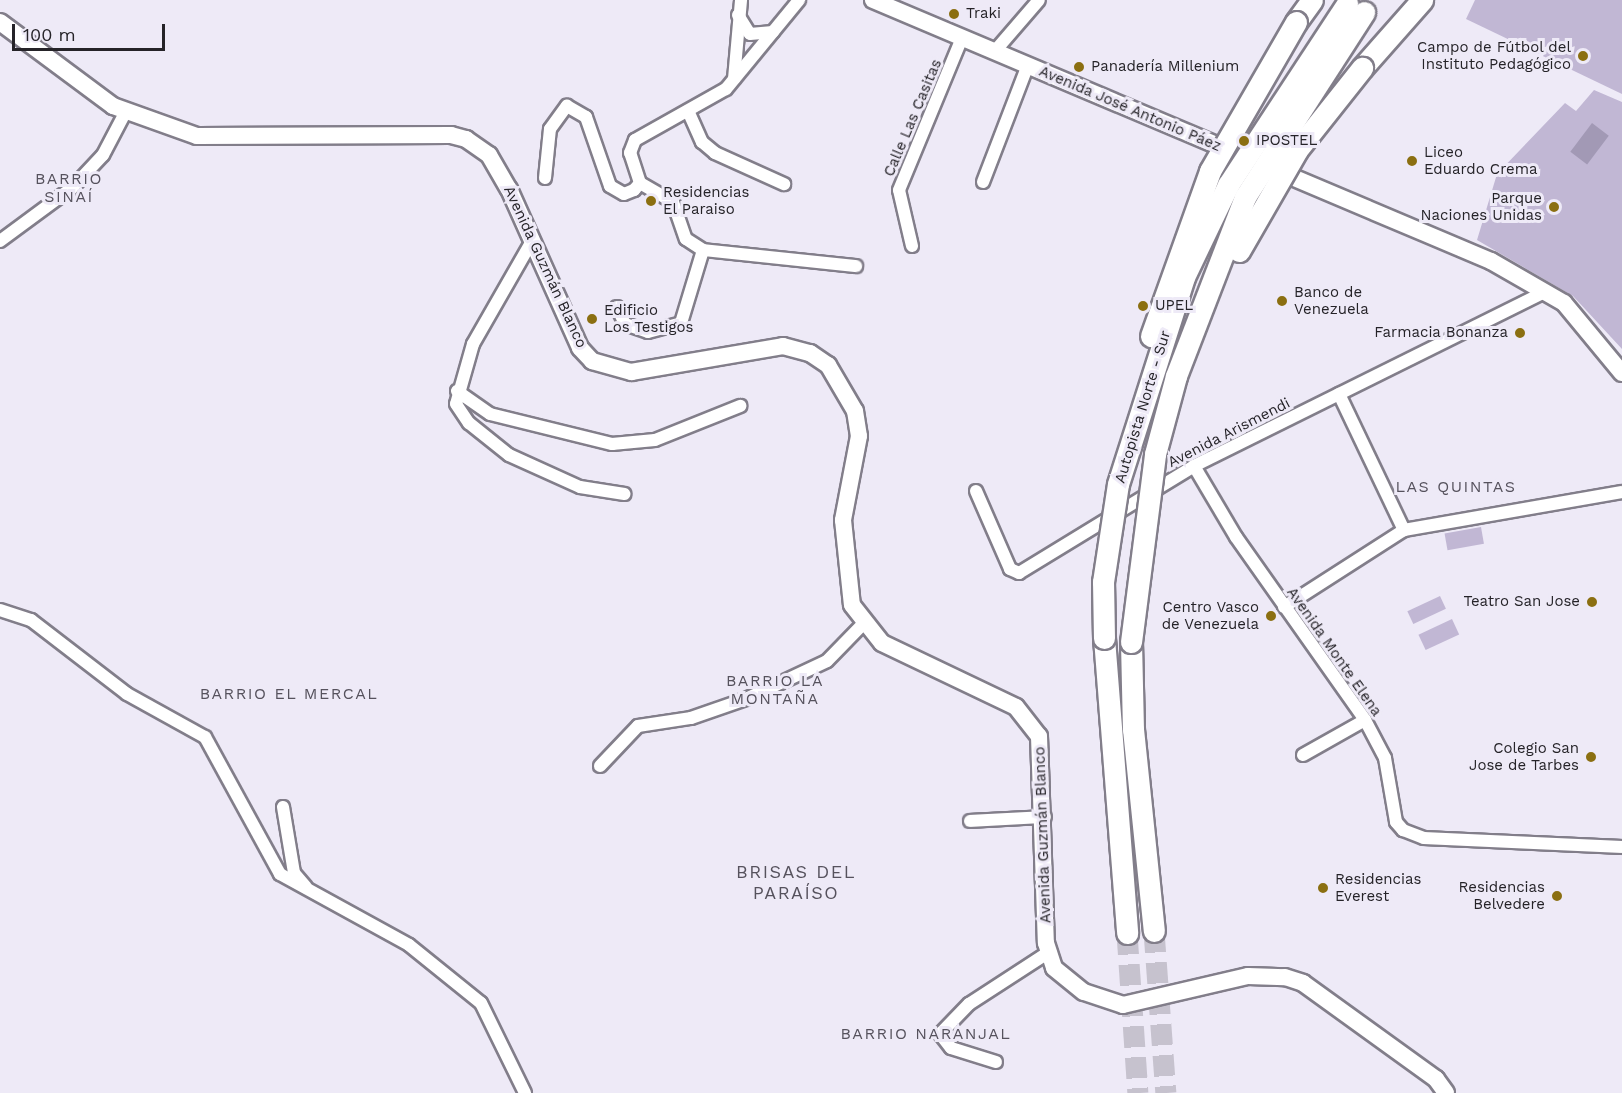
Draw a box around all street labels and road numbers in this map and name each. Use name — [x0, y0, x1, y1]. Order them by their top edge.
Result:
street label: Calle Las Casitas — [880, 57, 946, 179]
street label: Avenida José Antonio Páez — [1036, 62, 1224, 156]
street label: Avenida Guzmán Blanco — [499, 183, 591, 351]
street label: Autopista Norte - Sur — [1111, 328, 1175, 486]
street label: Avenida Arismendi — [1164, 394, 1294, 472]
street label: Avenida Monte Elena — [1283, 584, 1385, 720]
street label: Avenida Guzmán Blanco — [1031, 746, 1055, 924]

